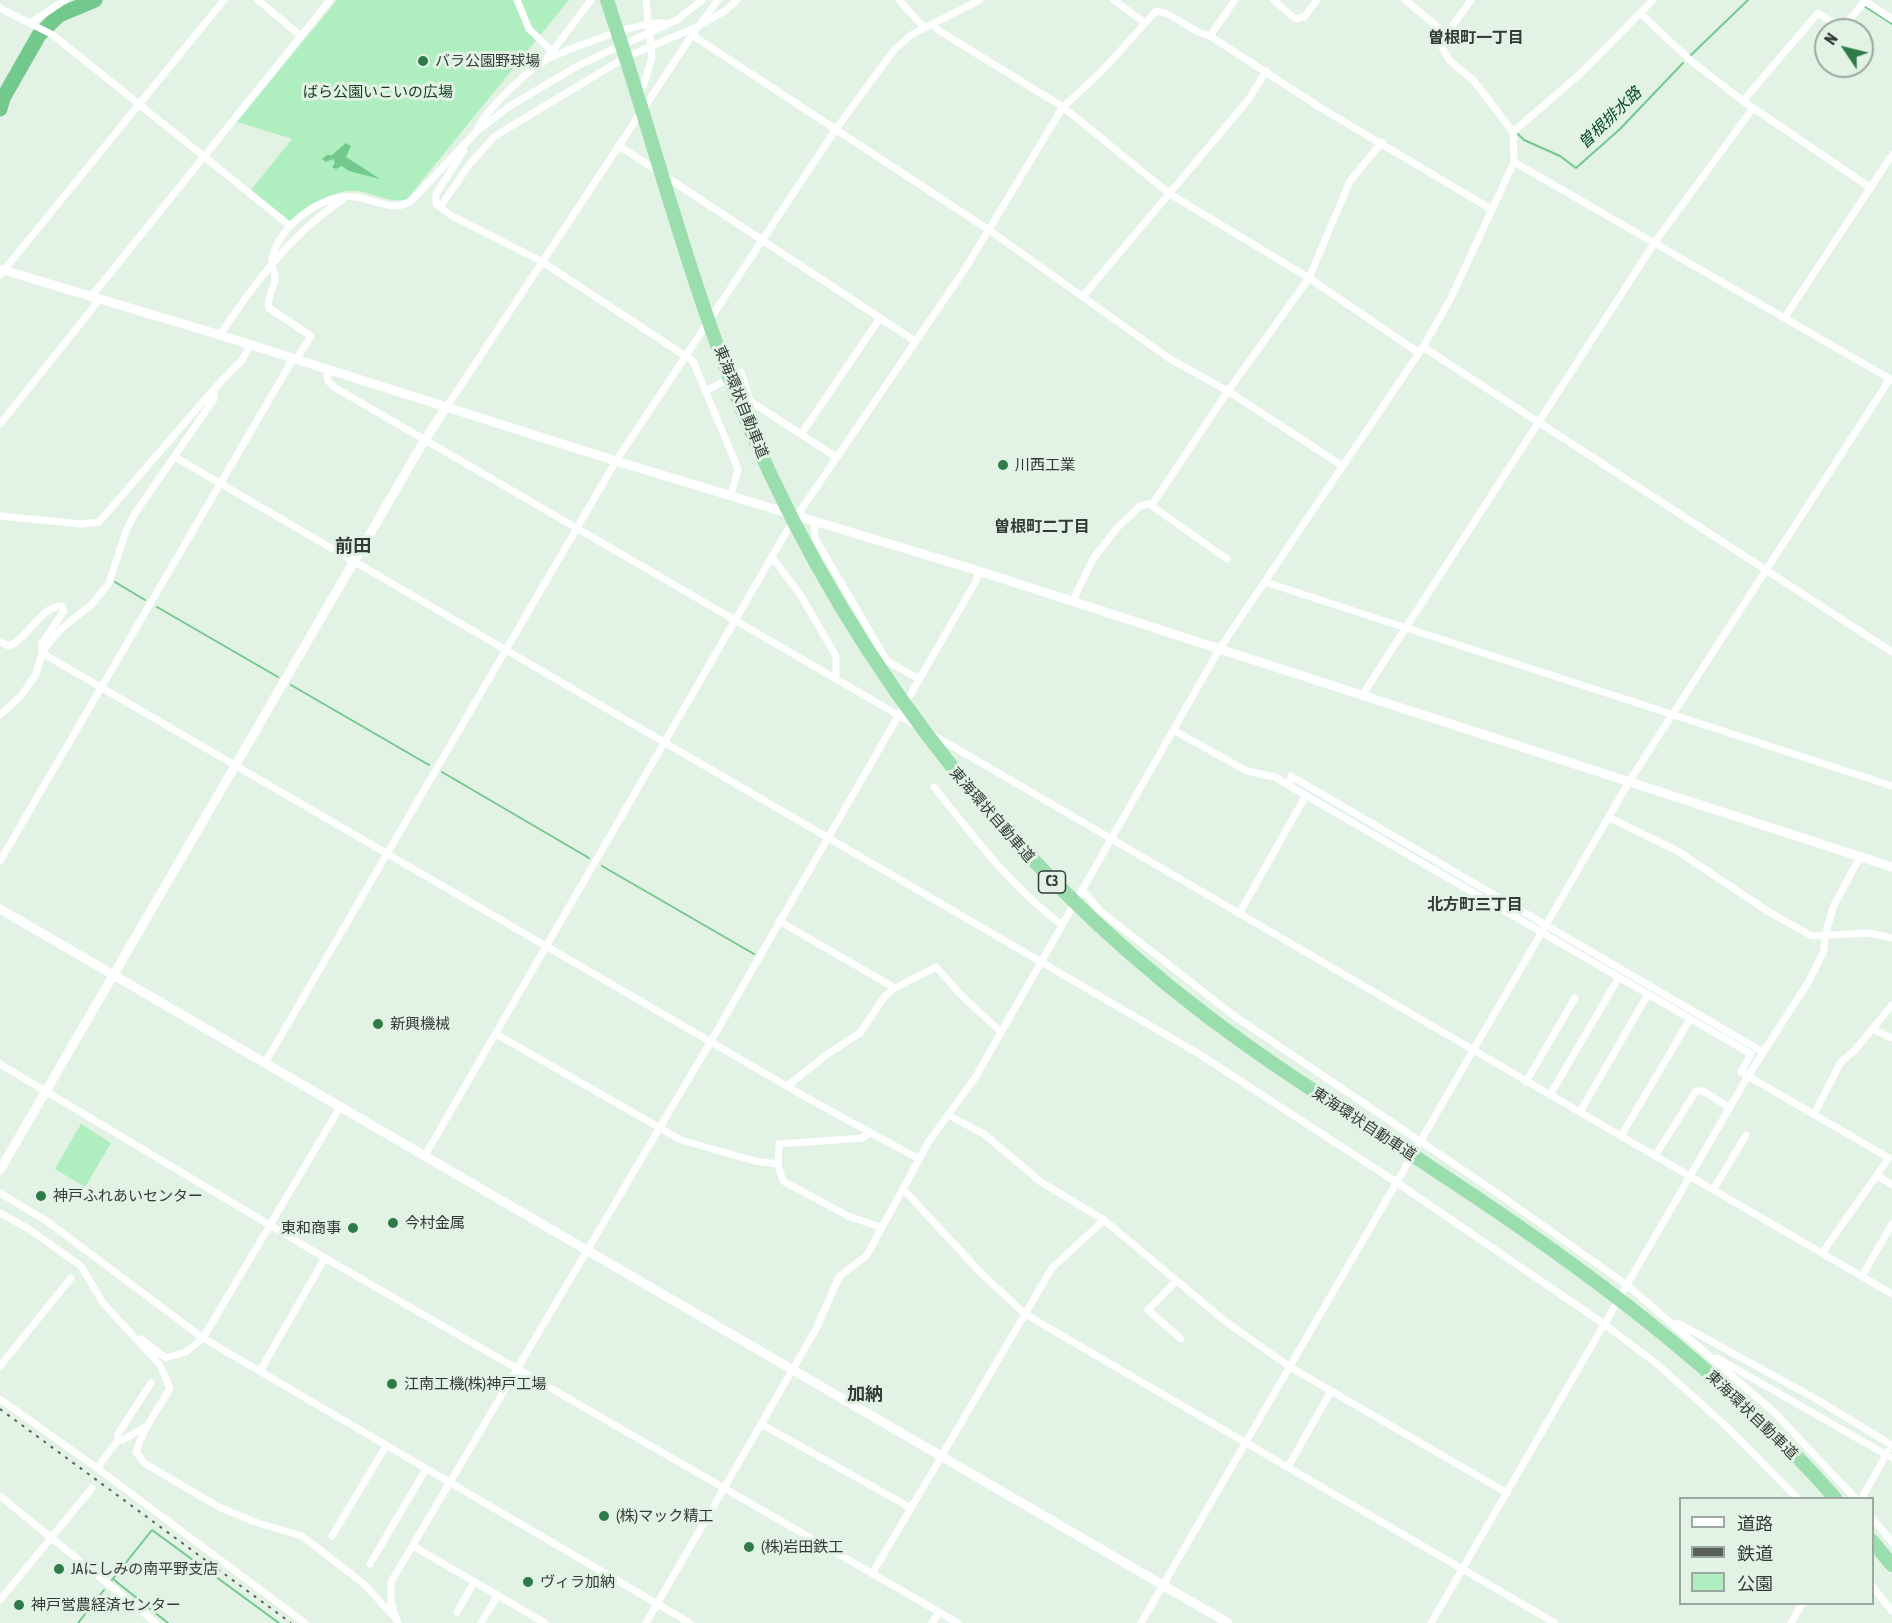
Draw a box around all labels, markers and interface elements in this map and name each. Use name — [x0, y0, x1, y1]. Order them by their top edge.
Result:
north arrow — [1814, 18, 1874, 78]
district label: 曽根町一丁目 — [1428, 28, 1524, 48]
text: N — [1821, 30, 1841, 48]
place label: バラ公園野球場 — [435, 52, 540, 70]
marker: バラ公園野球場 — [416, 54, 430, 68]
park label: ばら公園いこいの広場 — [303, 83, 453, 101]
water label: 曽根排水路 — [1575, 83, 1645, 153]
street label: 東海環状自動車道 — [710, 343, 772, 461]
place label: 川西工業 — [1015, 456, 1075, 474]
marker: 川西工業 — [996, 458, 1010, 472]
district label: 曽根町二丁目 — [994, 517, 1090, 537]
district label: 前田 — [335, 535, 371, 557]
street label: 東海環状自動車道 — [946, 764, 1038, 866]
road number: C3 — [1038, 871, 1066, 893]
district label: 北方町三丁目 — [1427, 895, 1523, 915]
place label: 新興機械 — [390, 1015, 450, 1033]
marker: 新興機械 — [371, 1017, 385, 1031]
street label: 東海環状自動車道 — [1309, 1084, 1419, 1164]
place label: 神戸ふれあいセンター — [53, 1187, 203, 1205]
marker: 神戸ふれあいセンター — [34, 1189, 48, 1203]
place label: 今村金属 — [405, 1214, 465, 1232]
marker: 今村金属 — [386, 1216, 400, 1230]
place label: 東和商事 — [281, 1219, 341, 1237]
marker: 東和商事 — [346, 1221, 360, 1235]
street label: 東海環状自動車道 — [1703, 1367, 1801, 1463]
place label: 江南工機(株)神戸工場 — [404, 1375, 546, 1393]
marker: 江南工機(株)神戸工場 — [385, 1377, 399, 1391]
district label: 加納 — [847, 1383, 883, 1405]
legend — [1679, 1497, 1874, 1605]
place label: (株)マック精工 — [616, 1507, 713, 1525]
marker: (株)マック精工 — [597, 1509, 611, 1523]
text: 道路 — [1737, 1513, 1773, 1534]
place label: (株)岩田鉄工 — [761, 1538, 843, 1556]
marker: (株)岩田鉄工 — [742, 1540, 756, 1554]
text: 鉄道 — [1737, 1543, 1773, 1564]
place label: JAにしみの南平野支店 — [71, 1560, 218, 1578]
marker: JAにしみの南平野支店 — [52, 1562, 66, 1576]
place label: ヴィラ加納 — [540, 1573, 615, 1591]
text: 公園 — [1737, 1573, 1773, 1594]
marker: ヴィラ加納 — [521, 1575, 535, 1589]
place label: 神戸営農経済センター — [31, 1596, 181, 1614]
marker: 神戸営農経済センター — [12, 1598, 26, 1612]

